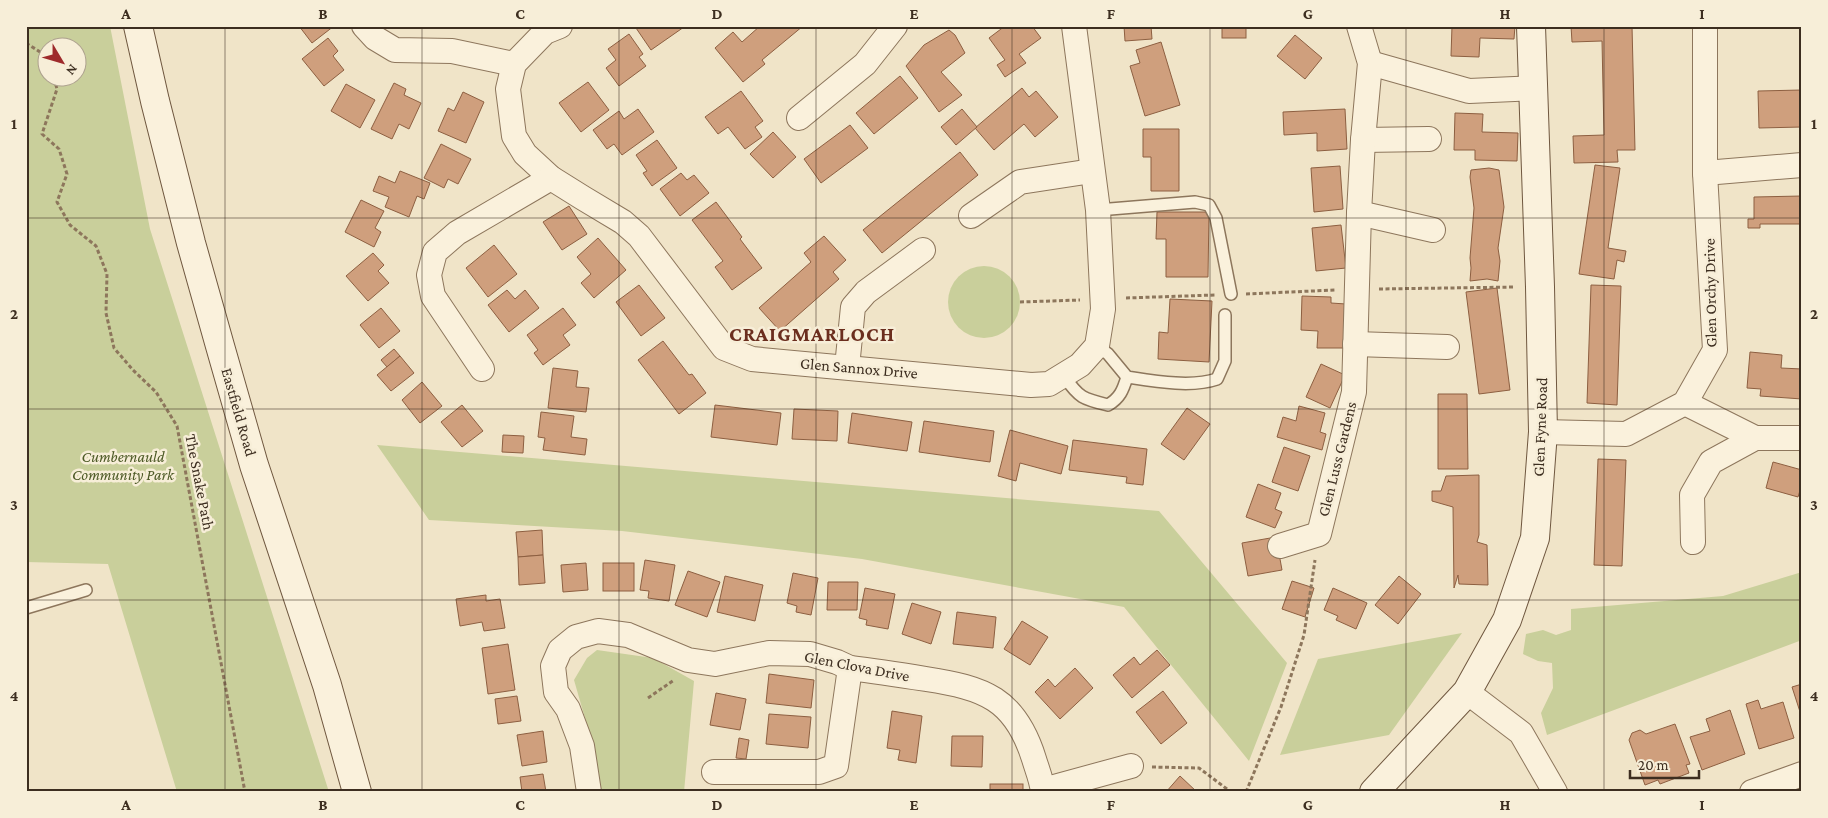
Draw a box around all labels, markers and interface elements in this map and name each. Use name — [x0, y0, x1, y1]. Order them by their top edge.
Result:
text: A — [120, 5, 131, 22]
text: B — [318, 5, 328, 22]
text: C — [515, 5, 525, 22]
text: D — [711, 5, 723, 22]
text: E — [909, 5, 919, 22]
text: F — [1107, 5, 1116, 22]
text: G — [1303, 5, 1313, 22]
text: H — [1500, 5, 1511, 22]
text: I — [1699, 5, 1705, 22]
north arrow — [38, 38, 88, 88]
text: N — [63, 61, 81, 79]
text: 1 — [11, 115, 17, 132]
text: 1 — [1811, 115, 1817, 132]
street label: Glen Orchy Drive — [1701, 238, 1720, 348]
text: 2 — [10, 305, 18, 322]
text: 2 — [1810, 305, 1818, 322]
district label: CRAIGMARLOCH — [729, 322, 895, 346]
street label: Glen Sannox Drive — [799, 354, 919, 382]
street label: Eastfield Road — [218, 366, 260, 459]
street label: Glen Fyne Road — [1530, 377, 1551, 477]
street label: Glen Luss Gardens — [1314, 400, 1360, 518]
street label: The Snake Path — [182, 433, 218, 532]
park label: Cumbernauld Community Park — [72, 448, 175, 484]
text: 3 — [10, 496, 18, 513]
text: 3 — [1810, 496, 1818, 513]
street label: Glen Clova Drive — [803, 647, 911, 685]
text: 4 — [10, 687, 19, 704]
text: 4 — [1810, 687, 1819, 704]
scale bar — [1630, 748, 1699, 780]
text: 20 m — [1638, 757, 1669, 773]
text: A — [120, 796, 131, 813]
text: B — [318, 796, 328, 813]
text: C — [515, 796, 525, 813]
text: D — [711, 796, 723, 813]
text: E — [909, 796, 919, 813]
text: F — [1107, 796, 1116, 813]
text: G — [1303, 796, 1313, 813]
text: H — [1500, 796, 1511, 813]
text: I — [1699, 796, 1705, 813]

